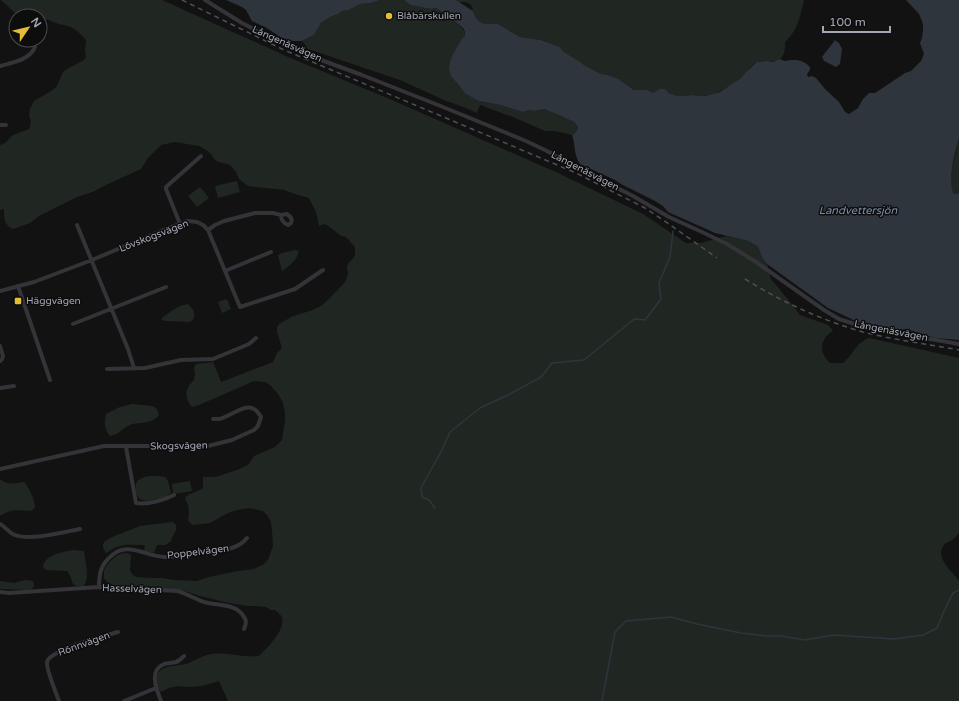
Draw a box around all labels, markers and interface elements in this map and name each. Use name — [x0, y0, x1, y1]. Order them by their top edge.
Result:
north arrow — [8, 8, 48, 48]
scale bar — [823, 8, 890, 34]
place label: Blåbärskullen — [397, 10, 461, 22]
marker: Blåbärskullen — [384, 11, 394, 21]
text: N — [28, 15, 44, 30]
text: 100 m — [829, 15, 866, 29]
street label: Långenäsvägen — [250, 23, 324, 65]
street label: Långenäsvägen — [549, 149, 621, 193]
water label: Landvettersjön — [819, 204, 897, 217]
street label: Lövskogsvägen — [118, 217, 190, 255]
place label: Häggvägen — [26, 295, 81, 307]
marker: Häggvägen — [13, 296, 23, 306]
street label: Långenäsvägen — [853, 318, 929, 344]
street label: Skogsvägen — [150, 439, 208, 453]
street label: Poppelvägen — [166, 542, 230, 562]
street label: Hasselvägen — [102, 582, 162, 596]
street label: Rönnvägen — [56, 629, 112, 659]

